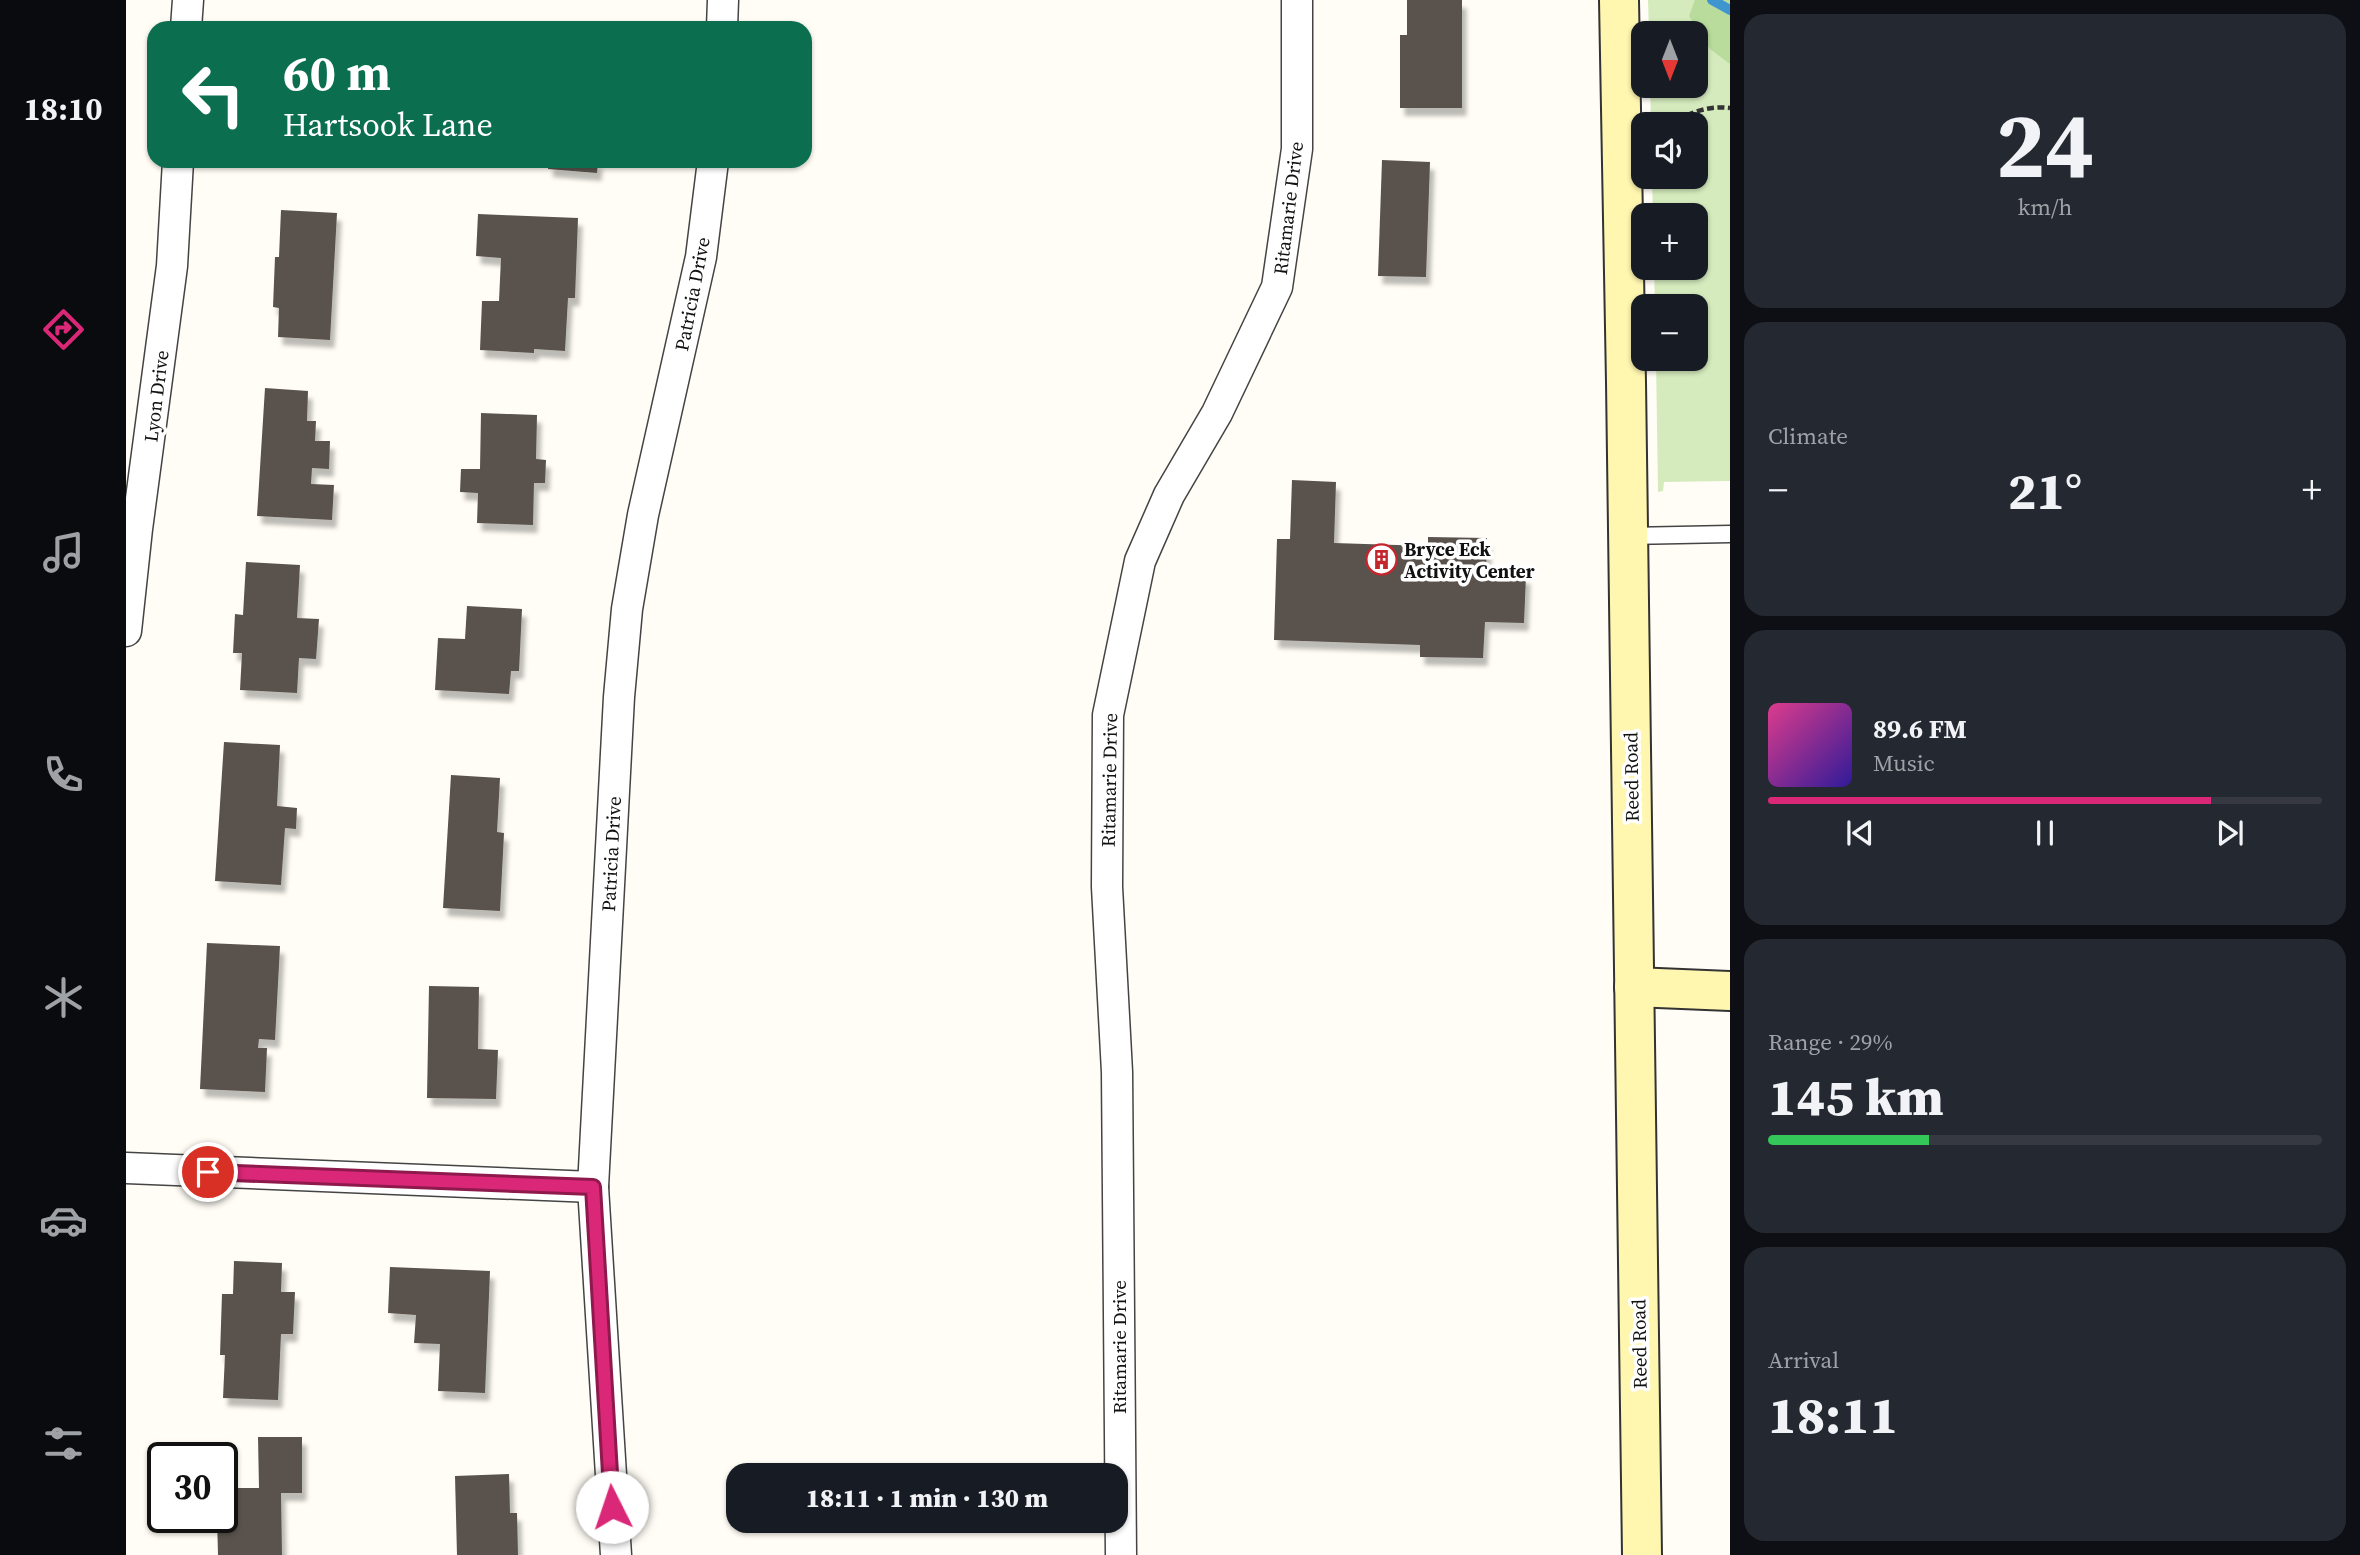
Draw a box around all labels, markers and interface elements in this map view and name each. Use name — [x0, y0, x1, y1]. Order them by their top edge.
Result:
north arrow — [1631, 21, 1708, 98]
map controls — [1631, 21, 1708, 371]
text: 60 m — [283, 39, 391, 106]
icon: left — [168, 49, 259, 140]
text: 24 — [1996, 83, 2094, 207]
text: 18:10 — [24, 87, 102, 131]
text: Hartsook Lane — [283, 103, 493, 147]
button: sound — [1631, 112, 1708, 189]
street label: Ritamarie Drive — [1267, 140, 1309, 276]
text: km/h — [2018, 191, 2072, 223]
button: + — [1631, 203, 1708, 280]
street label: Patricia Drive — [668, 235, 716, 353]
button: − — [1631, 294, 1708, 371]
icon: directions — [39, 305, 88, 354]
street label: Lyon Drive — [137, 349, 175, 443]
text: Climate — [1768, 420, 1848, 452]
text: 21° — [2008, 455, 2082, 526]
text: − — [1768, 464, 1788, 516]
text: + — [2302, 464, 2322, 516]
icon: music — [39, 528, 88, 577]
place label: Bryce Eck Activity Center — [1404, 536, 1535, 584]
building icon: Bryce Eck Activity Center — [1364, 543, 1398, 577]
text: 89.6 FM — [1873, 711, 1967, 747]
street label: Ritamarie Drive — [1095, 713, 1123, 847]
street label: Reed Road — [1617, 732, 1645, 822]
text: Music — [1873, 747, 1935, 779]
icon: phone — [39, 750, 88, 799]
street label: Patricia Drive — [595, 796, 627, 912]
icon: previous — [1841, 814, 1879, 852]
icon: pause — [2026, 814, 2064, 852]
icon: next — [2211, 814, 2249, 852]
icon: climate — [39, 973, 88, 1022]
text: Range · 29% — [1768, 1026, 1893, 1058]
text: 145 km — [1768, 1061, 1944, 1132]
pin — [178, 1142, 238, 1202]
icon: arrive — [189, 1153, 227, 1191]
icon: car — [39, 1196, 88, 1245]
street label: Ritamarie Drive — [1106, 1280, 1132, 1414]
street label: Reed Road — [1625, 1299, 1653, 1389]
text: Arrival — [1768, 1344, 1839, 1376]
text: 18:11 — [1768, 1379, 1898, 1450]
icon: filters — [39, 1419, 88, 1468]
speed limit sign: 30 — [147, 1442, 238, 1533]
position arrow — [575, 1470, 649, 1544]
text: 18:11 · 1 min · 130 m — [806, 1480, 1048, 1516]

